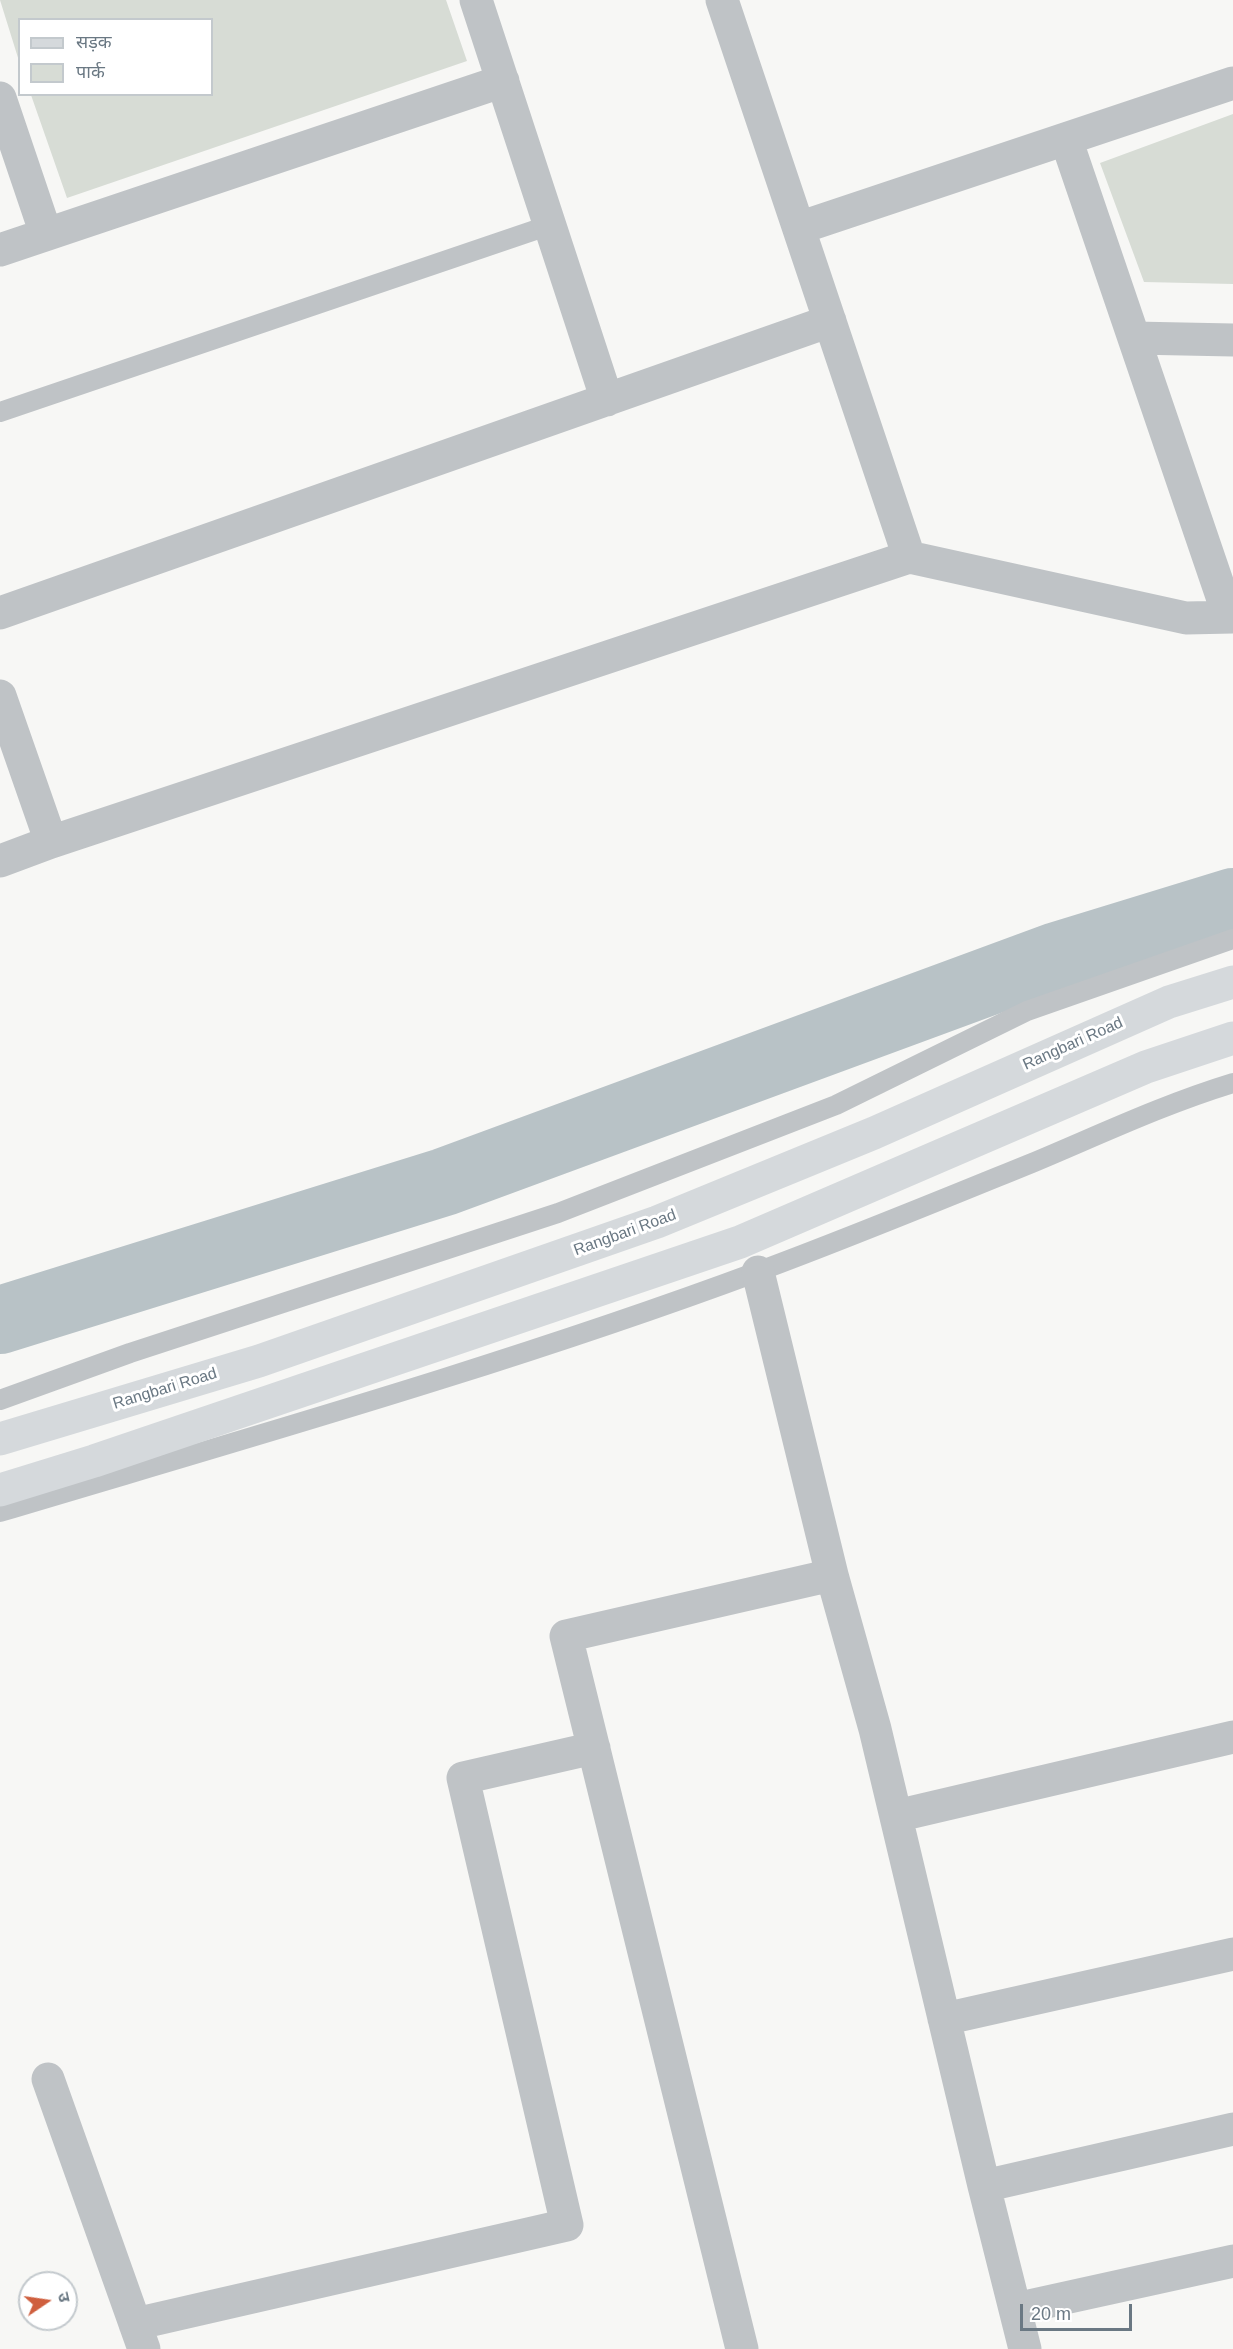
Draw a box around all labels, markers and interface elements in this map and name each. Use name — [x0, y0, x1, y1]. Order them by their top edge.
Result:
legend — [18, 18, 213, 96]
text: सड़क — [76, 32, 112, 52]
text: पार्क — [76, 62, 105, 82]
street label: Rangbari Road — [1020, 1013, 1126, 1075]
street label: Rangbari Road — [571, 1206, 679, 1260]
street label: Rangbari Road — [111, 1364, 219, 1414]
north arrow — [18, 2271, 78, 2331]
text: उ — [55, 2291, 73, 2304]
scale bar — [1023, 2292, 1136, 2330]
text: 20 m — [1031, 2304, 1071, 2324]

